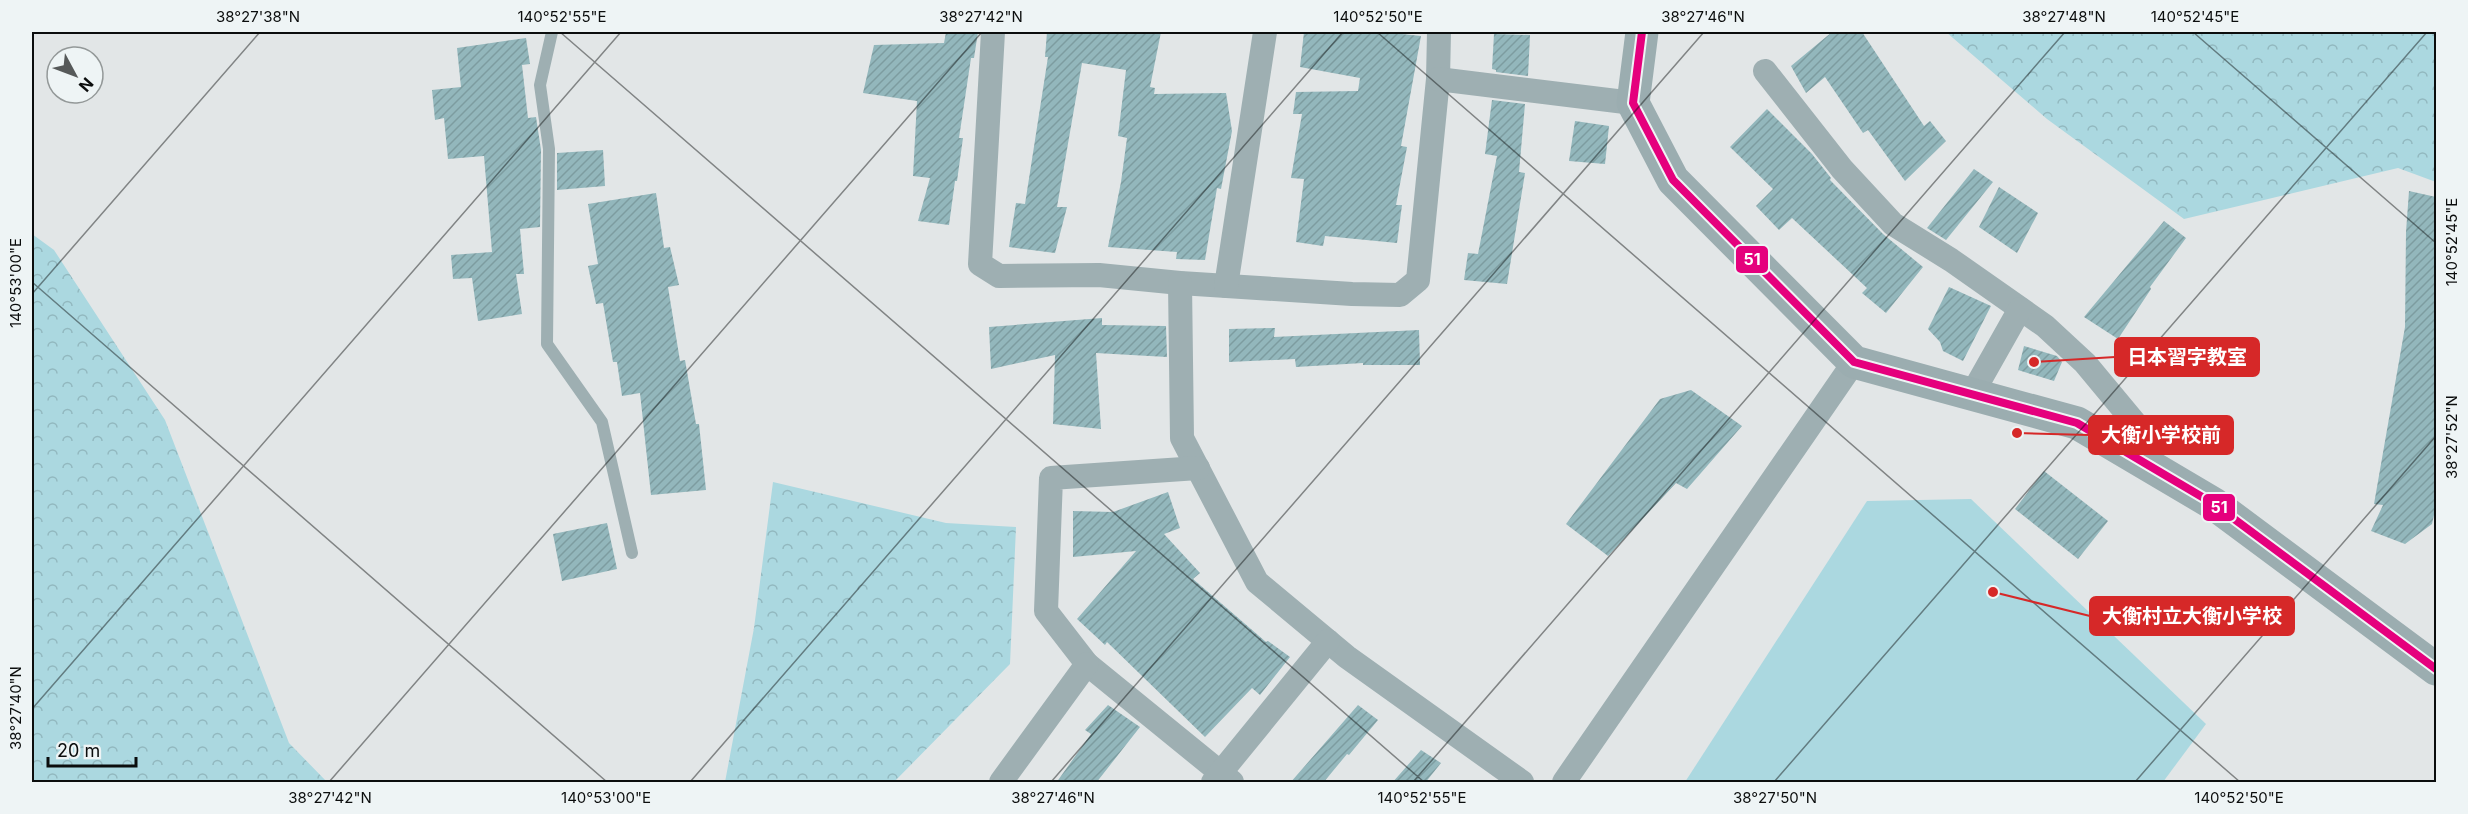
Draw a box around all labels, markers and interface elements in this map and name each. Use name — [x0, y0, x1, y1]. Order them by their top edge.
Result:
text: 38°27'38"N — [216, 7, 300, 26]
text: 140°52'55"E — [517, 7, 607, 26]
text: 38°27'42"N — [939, 7, 1023, 26]
text: 140°52'50"E — [1333, 7, 1423, 26]
text: 38°27'46"N — [1661, 7, 1745, 26]
text: 38°27'48"N — [2022, 7, 2106, 26]
text: 140°52'45"E — [2151, 7, 2239, 26]
north arrow — [45, 45, 105, 105]
text: N — [75, 74, 98, 96]
text: 140°52'45"E — [2442, 198, 2461, 286]
text: 140°53'00"E — [6, 238, 25, 328]
line badge: 51 — [1735, 245, 1769, 274]
text: 51 — [1743, 249, 1761, 269]
callout: 日本習字教室 — [2115, 338, 2259, 376]
text: 日本習字教室 — [2127, 345, 2247, 369]
text: 38°27'52"N — [2442, 395, 2461, 479]
callout: 大衡小学校前 — [2089, 416, 2233, 454]
text: 大衡小学校前 — [2101, 423, 2221, 447]
line badge: 51 — [2202, 493, 2236, 522]
text: 51 — [2210, 497, 2228, 517]
callout: 大衡村立大衡小学校 — [2090, 597, 2294, 635]
text: 大衡村立大衡小学校 — [2102, 604, 2282, 628]
text: 38°27'40"N — [6, 666, 25, 750]
scale bar — [48, 730, 136, 768]
text: 20 m — [57, 740, 100, 761]
text: 38°27'42"N — [288, 788, 372, 807]
text: 140°53'00"E — [561, 788, 651, 807]
text: 38°27'46"N — [1011, 788, 1095, 807]
text: 140°52'55"E — [1377, 788, 1467, 807]
text: 38°27'50"N — [1733, 788, 1817, 807]
text: 140°52'50"E — [2194, 788, 2284, 807]

